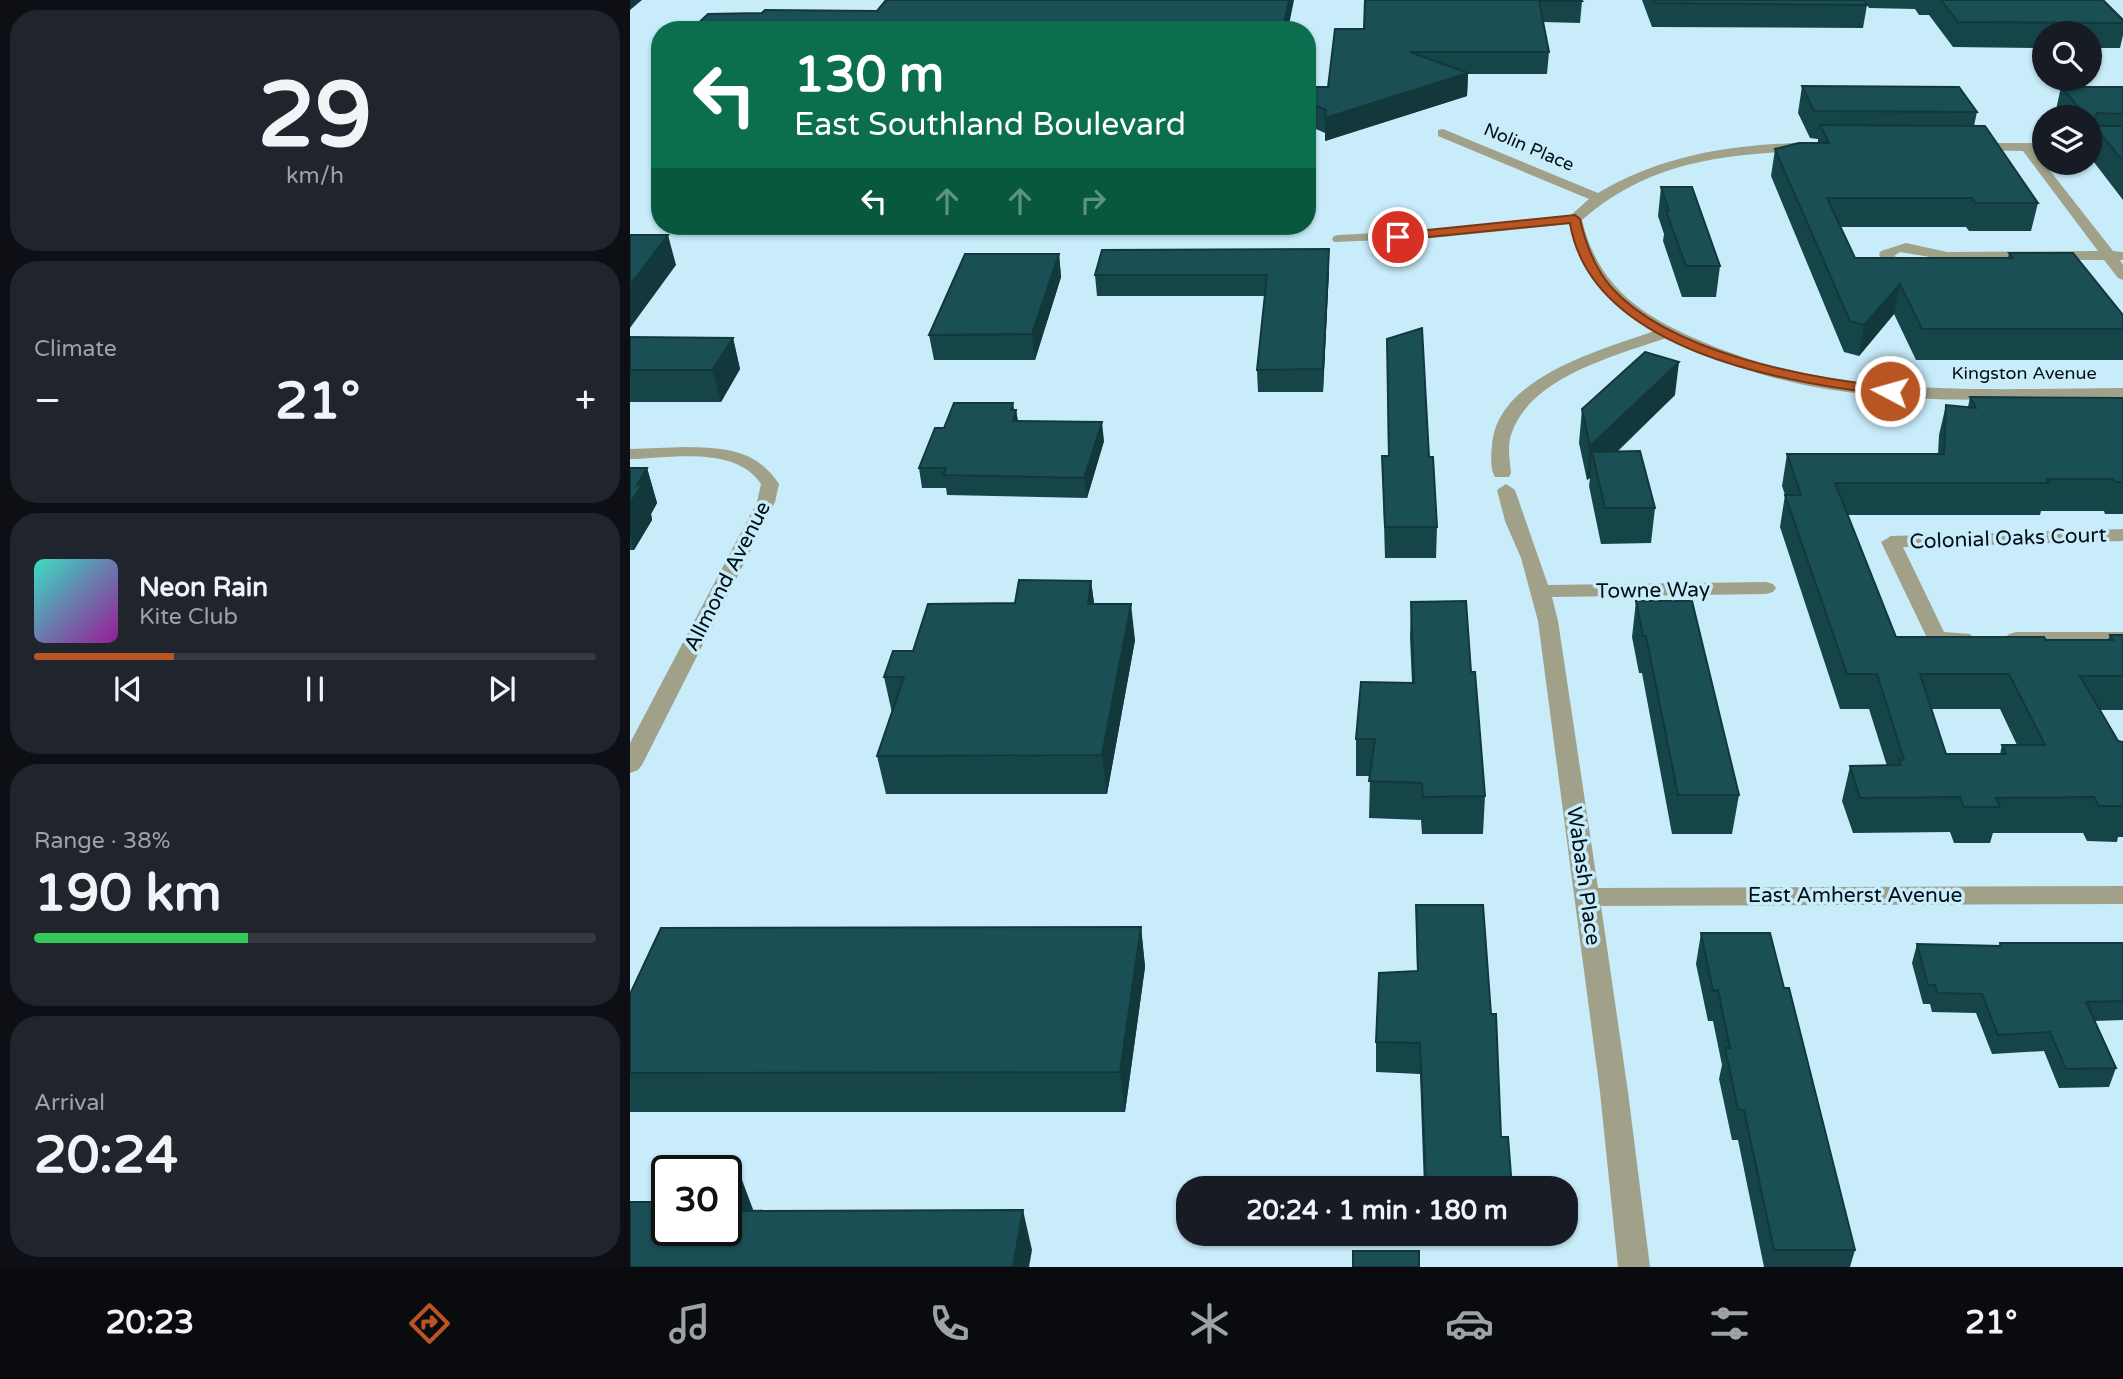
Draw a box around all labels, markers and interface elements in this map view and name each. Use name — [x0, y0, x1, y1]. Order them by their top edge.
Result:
map controls — [2032, 21, 2102, 175]
button: search — [2032, 21, 2102, 91]
text: 130 m — [794, 46, 944, 105]
icon: left — [679, 49, 770, 140]
text: 29 — [258, 61, 372, 171]
button: layers — [2032, 105, 2102, 175]
text: East Southland Boulevard — [794, 106, 1186, 144]
street label: Nolin Place — [1480, 118, 1578, 176]
text: km/h — [286, 162, 344, 190]
icon: left — [855, 182, 893, 220]
icon: ahead — [928, 182, 966, 220]
icon: ahead — [1001, 182, 1039, 220]
icon: right — [1074, 182, 1112, 220]
pin — [1368, 207, 1428, 267]
icon: arrive — [1379, 218, 1417, 256]
text: Climate — [34, 335, 117, 363]
position arrow — [1853, 354, 1927, 428]
street label: Kingston Avenue — [1951, 362, 2097, 384]
text: 21° — [275, 370, 360, 433]
text: − — [34, 378, 61, 424]
text: + — [575, 378, 596, 424]
street label: Allmond Avenue — [679, 497, 776, 655]
street label: Colonial Oaks Court — [1909, 523, 2107, 554]
text: Neon Rain — [139, 572, 268, 603]
street label: Towne Way — [1596, 577, 1710, 604]
text: Kite Club — [139, 603, 238, 631]
icon: previous — [109, 670, 147, 708]
icon: pause — [296, 670, 334, 708]
icon: next — [483, 670, 521, 708]
street label: Wabash Place — [1561, 805, 1606, 947]
text: Range · 38% — [34, 827, 170, 855]
text: 190 km — [34, 862, 222, 925]
street label: East Amherst Avenue — [1748, 883, 1962, 908]
text: Arrival — [34, 1089, 105, 1117]
text: 20:24 — [34, 1124, 178, 1187]
speed limit sign: 30 — [651, 1155, 742, 1246]
text: 20:24 · 1 min · 180 m — [1246, 1195, 1508, 1226]
icon: directions — [405, 1299, 454, 1348]
icon: music — [665, 1299, 714, 1348]
icon: phone — [925, 1299, 974, 1348]
icon: climate — [1185, 1299, 1234, 1348]
icon: car — [1445, 1299, 1494, 1348]
icon: filters — [1705, 1299, 1754, 1348]
text: 20:23 — [105, 1304, 194, 1342]
text: 21° — [1965, 1304, 2017, 1342]

